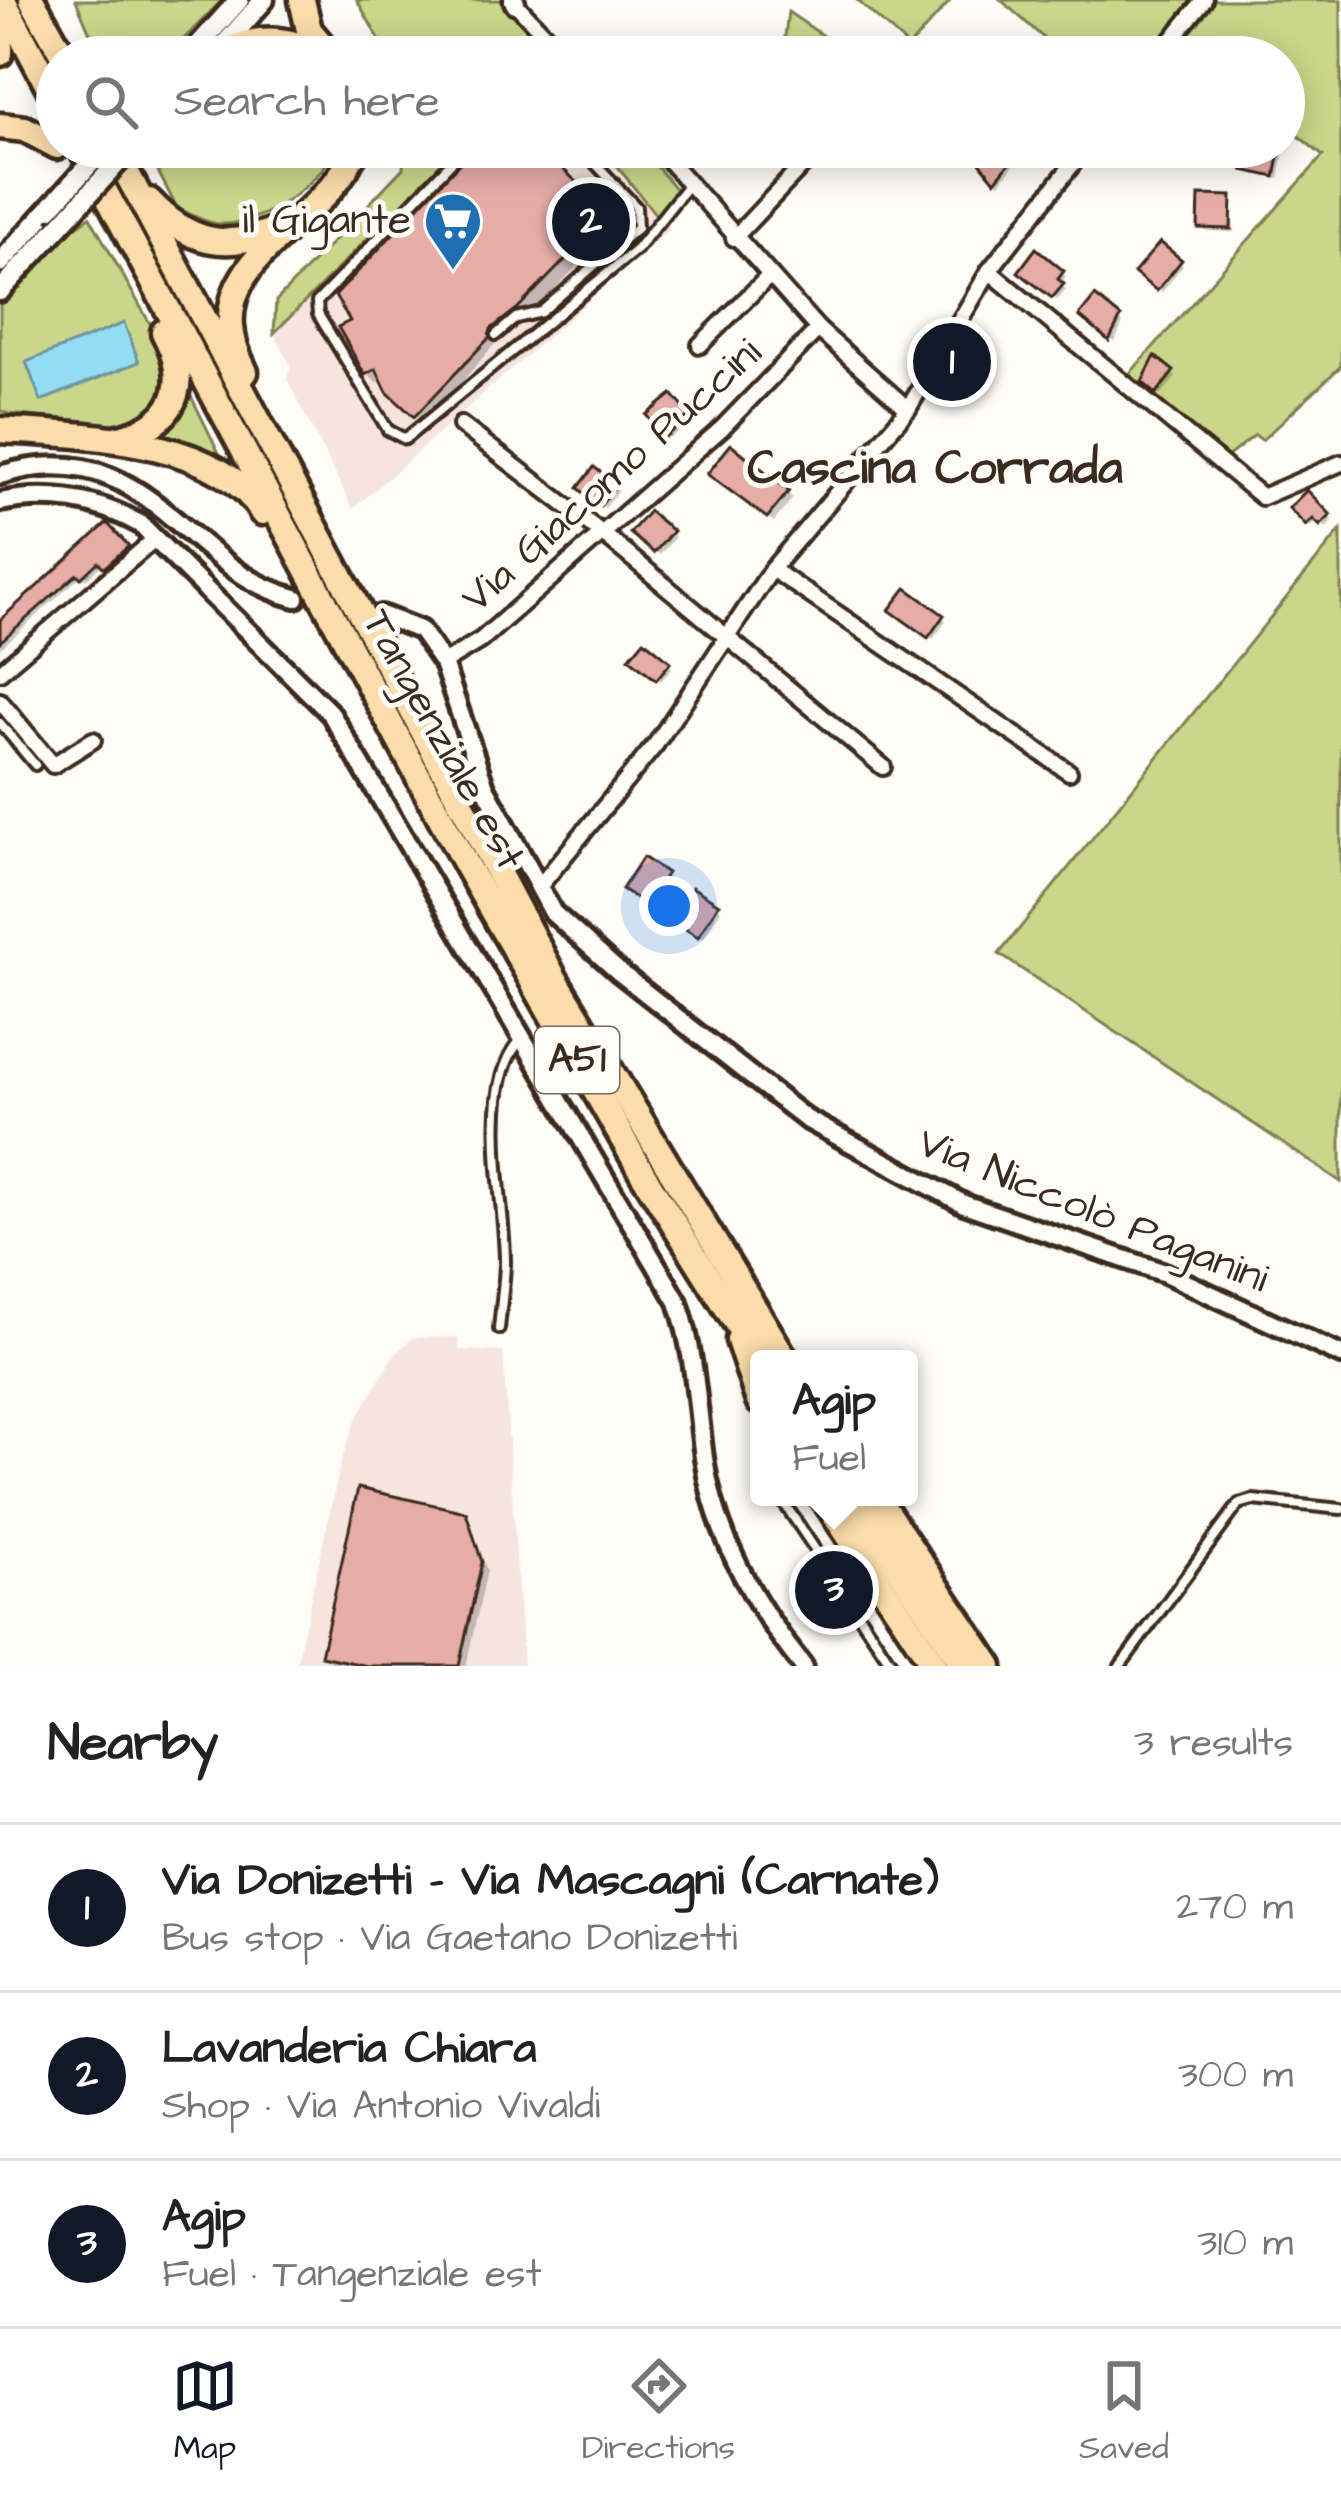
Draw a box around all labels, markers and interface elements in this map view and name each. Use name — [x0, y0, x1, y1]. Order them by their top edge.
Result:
search box — [36, 36, 1305, 168]
icon: search — [78, 69, 144, 135]
text: Search here — [174, 71, 440, 133]
pin: 2 — [552, 177, 630, 267]
supermarket icon: il Gigante — [422, 190, 484, 272]
place label: il Gigante — [242, 192, 411, 250]
pin: 1 — [913, 317, 991, 407]
street label: Via Giacomo Puccini — [449, 325, 775, 627]
district label: Cascina Corrada — [747, 436, 1123, 502]
street label: Tangenziale est — [347, 599, 539, 881]
your location — [639, 876, 699, 936]
road number: A51 — [535, 1027, 619, 1093]
street label: Via Niccolò Paganini — [909, 1114, 1277, 1308]
popup — [750, 1350, 918, 1506]
text: Agip — [792, 1370, 876, 1432]
text: Fuel — [792, 1432, 866, 1486]
pin: 3 — [795, 1545, 873, 1635]
text: Nearby — [48, 1709, 218, 1780]
text: 3 results — [1134, 1717, 1293, 1771]
text: Via Donizetti - Via Mascagni (Carnate) — [162, 1850, 939, 1912]
text: 1 — [85, 1881, 90, 1935]
text: 270 m — [1176, 1881, 1293, 1935]
text: Bus stop · Via Gaetano Donizetti — [162, 1912, 737, 1966]
text: Lavanderia Chiara — [162, 2018, 536, 2080]
text: 2 — [76, 2049, 98, 2103]
text: 300 m — [1178, 2049, 1293, 2103]
text: Shop · Via Antonio Vivaldi — [162, 2080, 600, 2134]
text: Agip — [162, 2186, 246, 2248]
text: 3 — [77, 2217, 97, 2271]
text: 310 m — [1198, 2217, 1293, 2271]
text: Fuel · Tangenziale est — [162, 2248, 541, 2302]
tab: Map — [172, 2353, 238, 2471]
tab: Directions — [582, 2353, 735, 2471]
tab: Saved — [1079, 2353, 1169, 2471]

